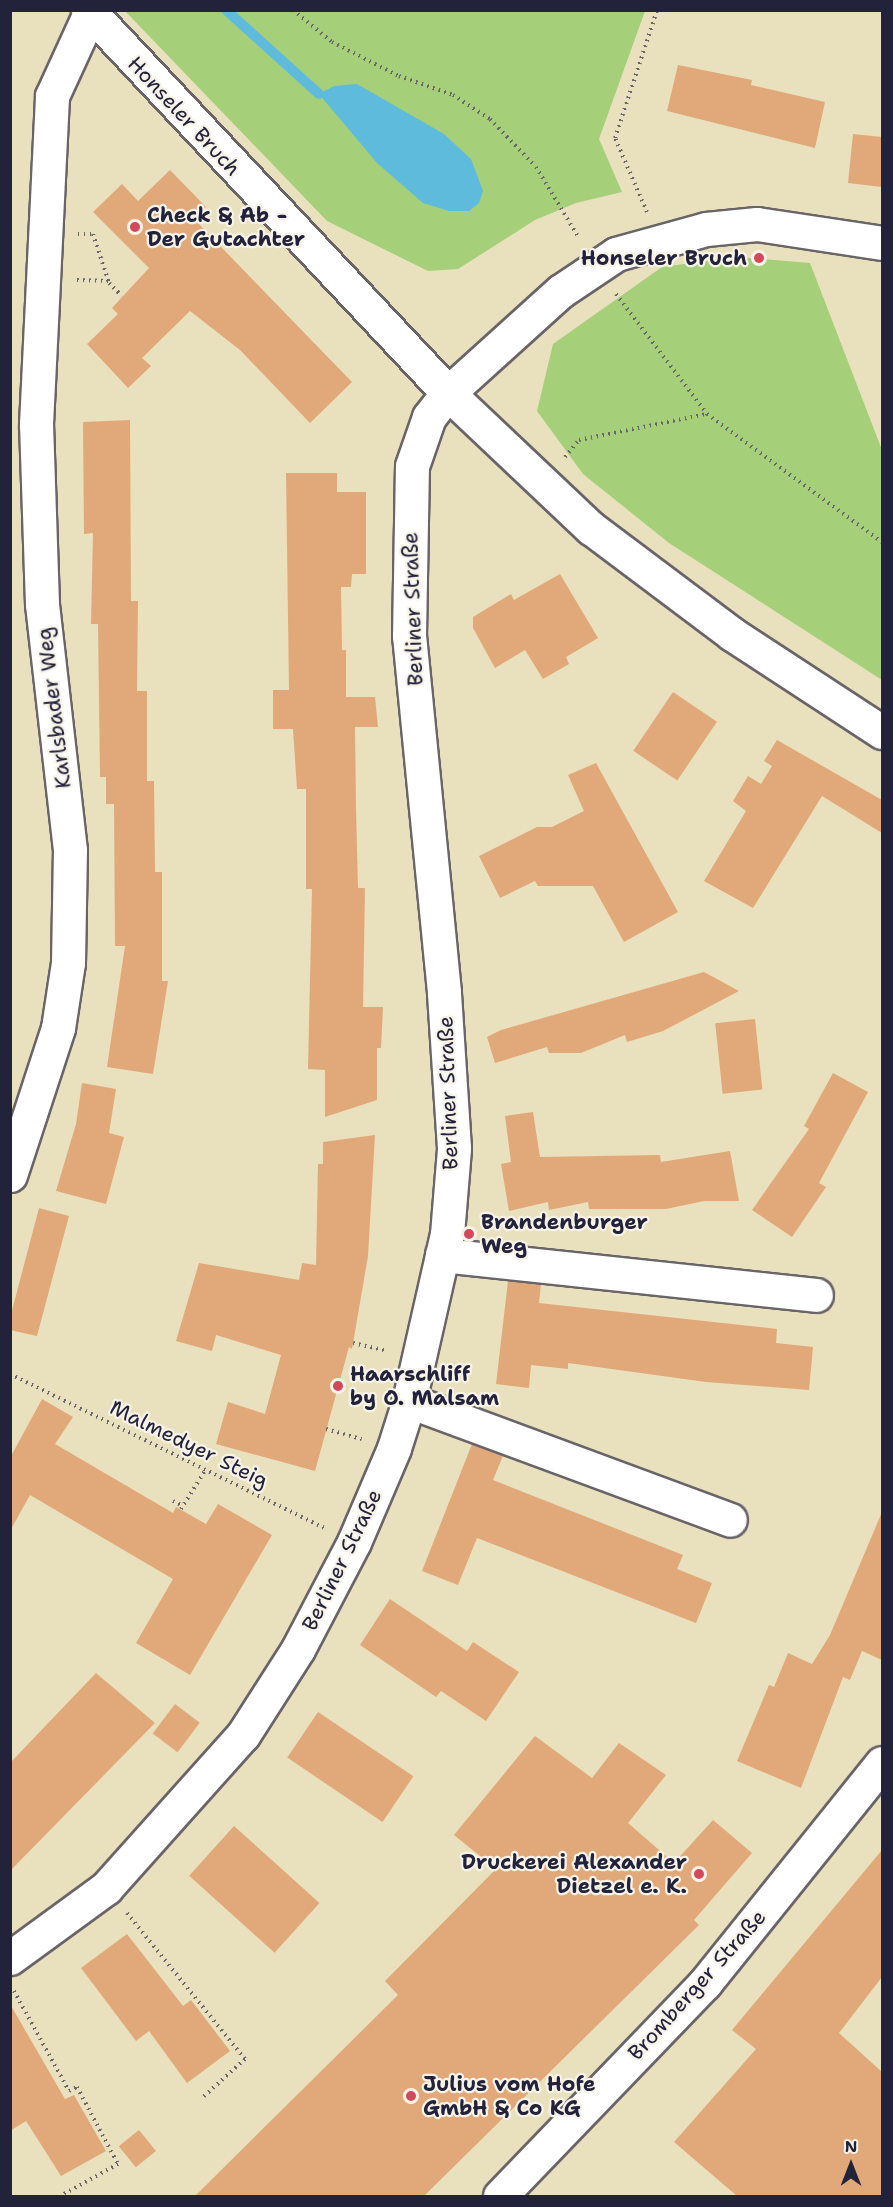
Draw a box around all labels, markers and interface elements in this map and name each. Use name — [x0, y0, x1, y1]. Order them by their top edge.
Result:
street label: Honseler Bruch — [122, 51, 246, 181]
place label: Check & Ab - Der Gutachter — [147, 202, 305, 252]
marker: Check & Ab - Der Gutachter — [128, 220, 142, 234]
place label: Honseler Bruch — [581, 245, 747, 271]
marker: Honseler Bruch — [752, 251, 766, 265]
street label: Berliner Straße — [398, 532, 428, 686]
street label: Karlsbader Weg — [32, 626, 76, 790]
street label: Berliner Straße — [433, 1016, 463, 1170]
place label: Brandenburger Weg — [481, 1209, 648, 1259]
marker: Brandenburger Weg — [462, 1227, 476, 1241]
place label: Haarschliff by O. Malsam — [350, 1361, 499, 1411]
marker: Haarschliff by O. Malsam — [331, 1379, 345, 1393]
street label: Malmedyer Steig — [106, 1395, 272, 1493]
street label: Berliner Straße — [297, 1485, 387, 1635]
place label: Druckerei Alexander Dietzel e. K. — [461, 1849, 687, 1899]
marker: Druckerei Alexander Dietzel e. K. — [692, 1867, 706, 1881]
street label: Bromberger Straße — [623, 1905, 771, 2065]
place label: Julius vom Hofe GmbH & Co KG — [423, 2071, 596, 2121]
marker: Julius vom Hofe GmbH & Co KG — [404, 2089, 418, 2103]
north arrow — [821, 2135, 881, 2195]
text: N — [845, 2136, 857, 2157]

